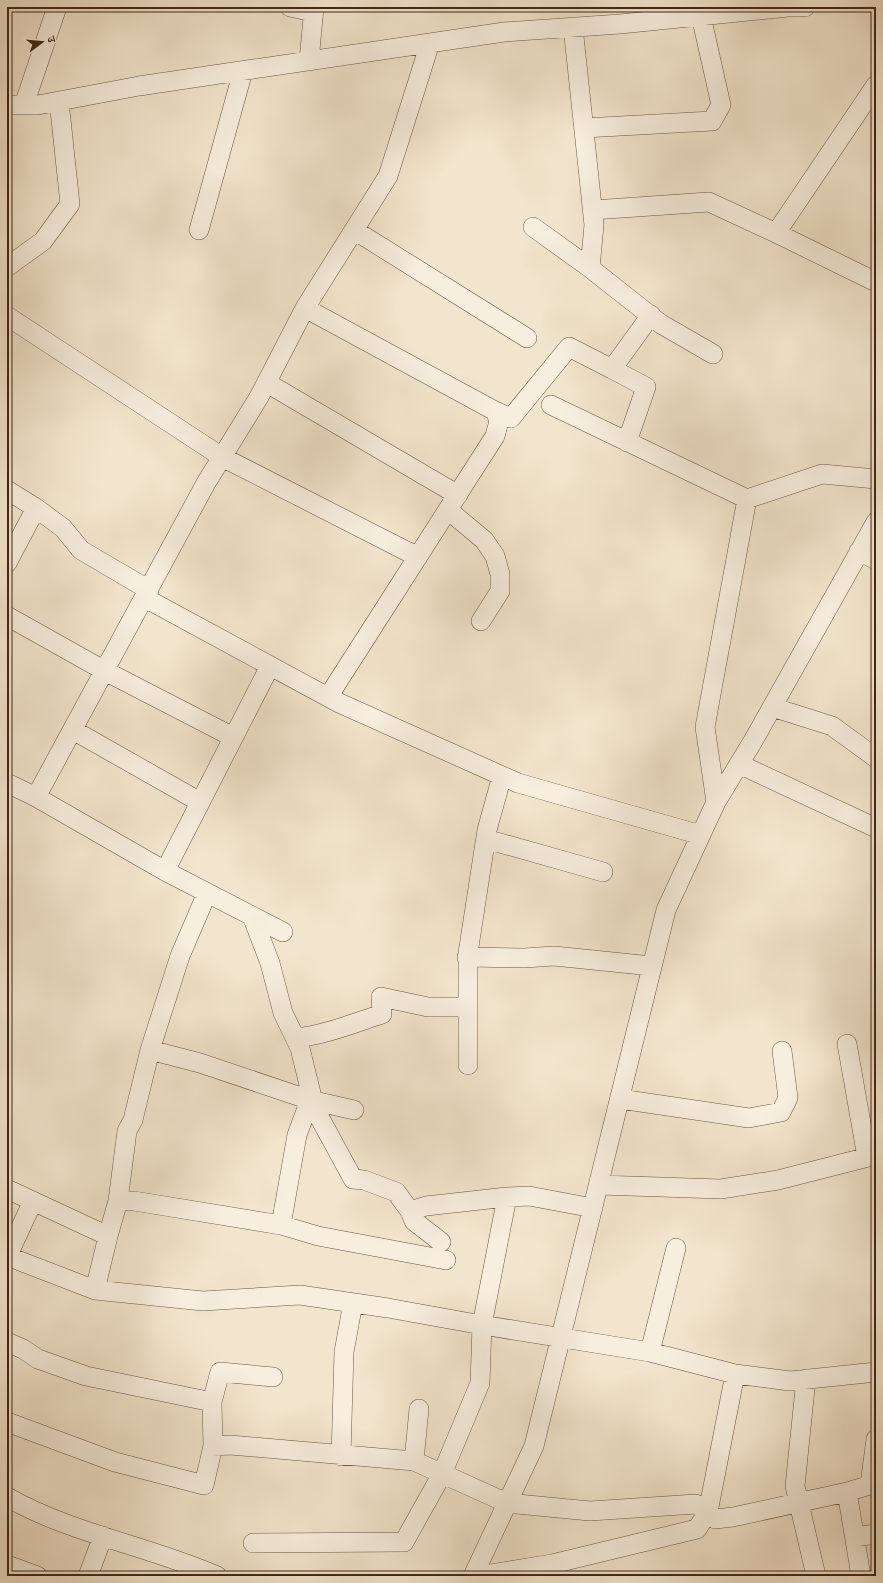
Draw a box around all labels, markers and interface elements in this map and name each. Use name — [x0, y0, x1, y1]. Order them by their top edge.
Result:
north arrow — [22, 22, 62, 62]
text: उ — [42, 34, 59, 46]

